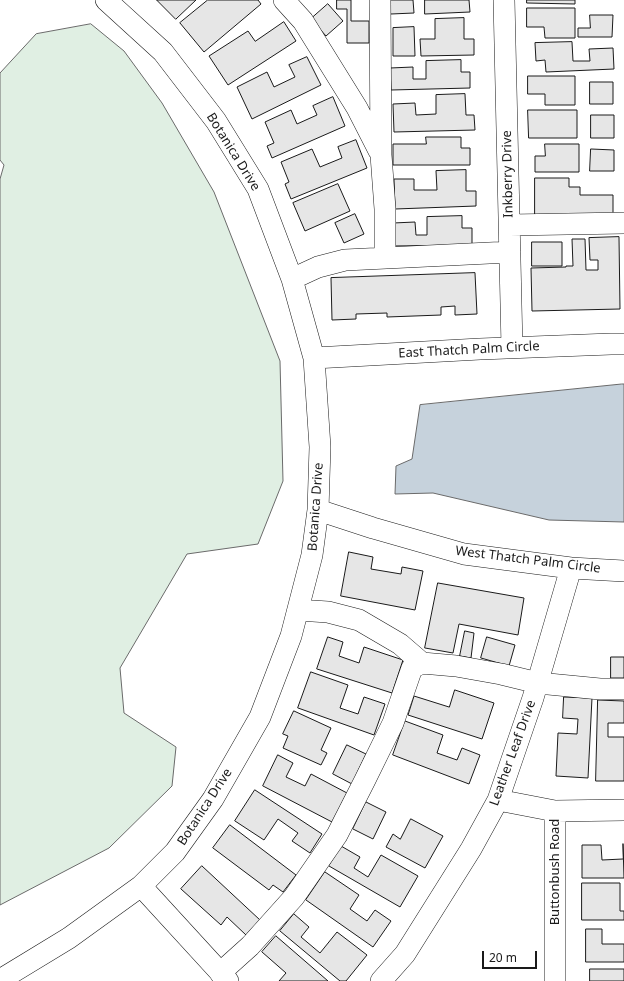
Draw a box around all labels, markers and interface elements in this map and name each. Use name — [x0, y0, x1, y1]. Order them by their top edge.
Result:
street label: Botanica Drive — [203, 110, 263, 194]
street label: Inkberry Drive — [499, 130, 517, 218]
street label: East Thatch Palm Circle — [398, 339, 540, 361]
street label: Botanica Drive — [305, 462, 327, 552]
street label: West Thatch Palm Circle — [455, 543, 601, 577]
street label: Leather Leaf Drive — [487, 698, 539, 808]
street label: Botanica Drive — [174, 766, 236, 848]
street label: Buttonbush Road — [547, 819, 563, 925]
scale bar — [484, 943, 539, 969]
text: 20 m — [489, 949, 517, 966]

